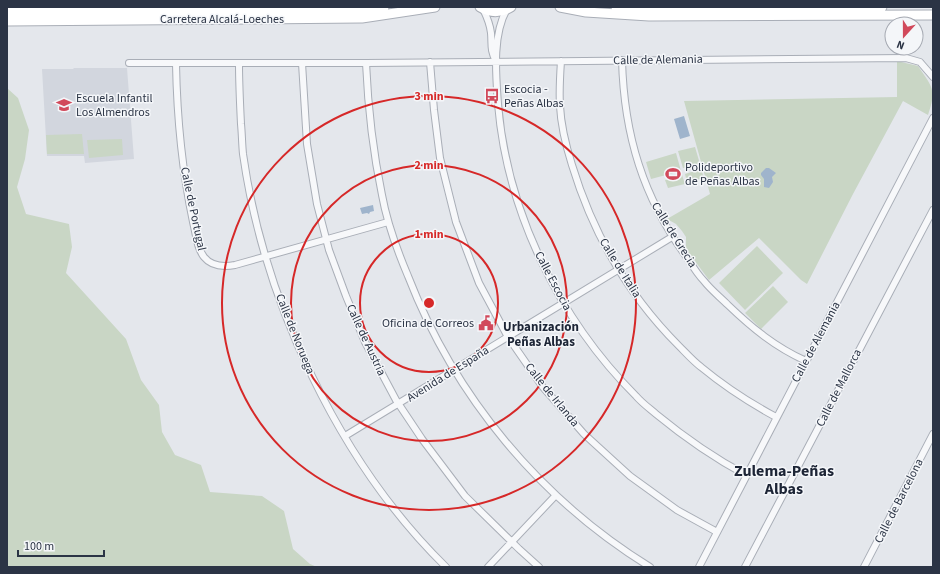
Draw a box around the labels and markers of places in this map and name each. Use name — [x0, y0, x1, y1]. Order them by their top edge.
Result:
place label: Escocia - Peñas Albas — [504, 81, 564, 112]
bus stop icon: Escocia - Peñas Albas — [483, 87, 501, 105]
place label: Escuela Infantil Los Almendros — [76, 90, 152, 121]
school or university icon: Escuela Infantil Los Almendros — [55, 96, 73, 114]
place label: Polideportivo de Peñas Albas — [685, 159, 760, 190]
sports icon: Polideportivo de Peñas Albas — [664, 165, 682, 183]
centre of rings — [422, 296, 436, 310]
public building icon: Oficina de Correos — [477, 314, 495, 332]
place label: Oficina de Correos — [382, 315, 474, 332]

